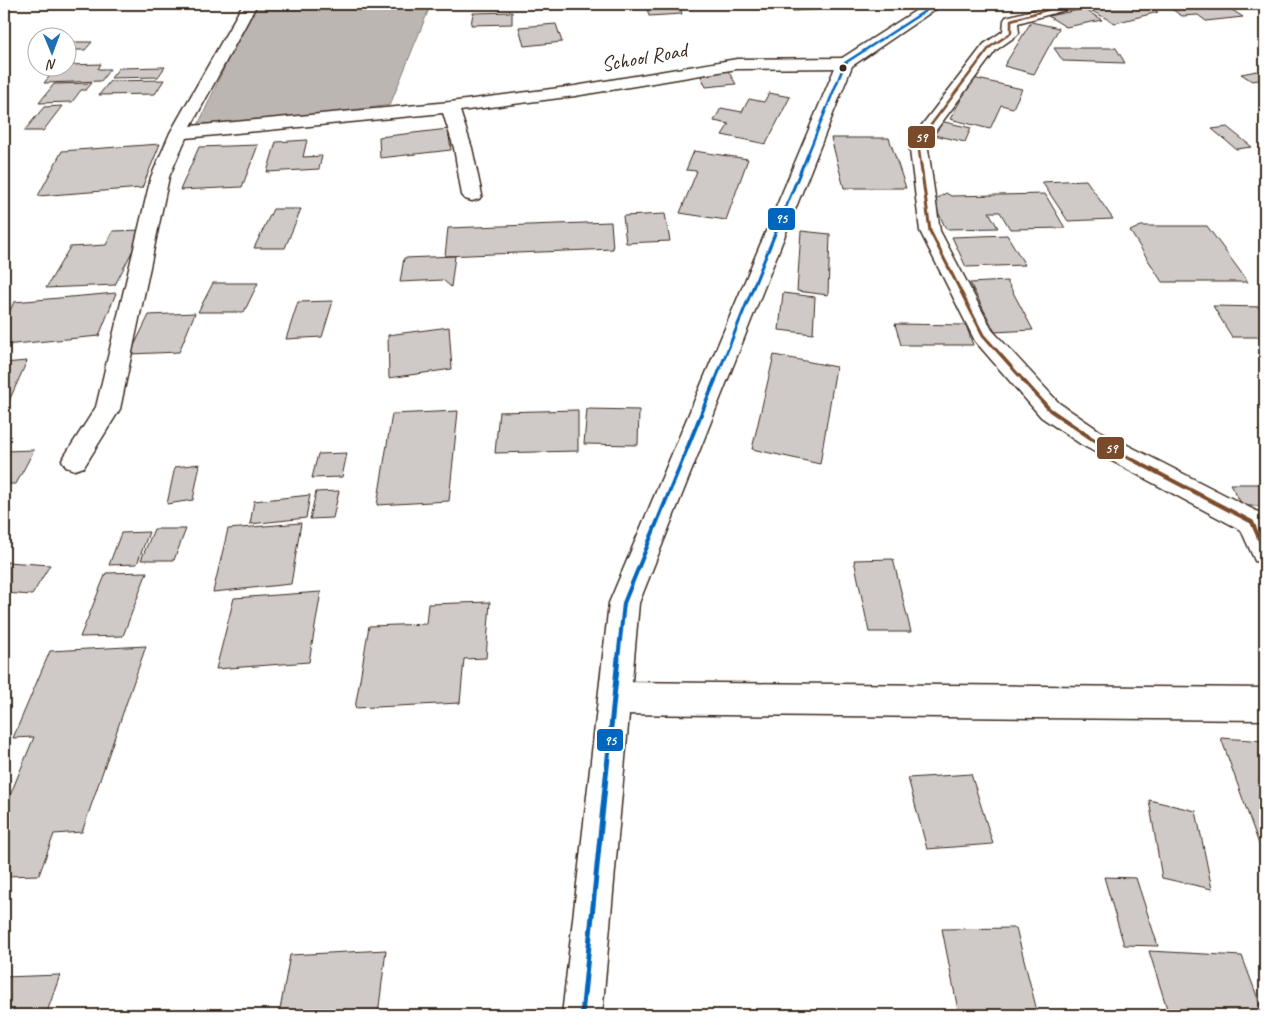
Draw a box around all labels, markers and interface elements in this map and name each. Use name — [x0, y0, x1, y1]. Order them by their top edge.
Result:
north arrow — [28, 28, 78, 78]
street label: School Road — [599, 36, 692, 77]
text: N — [45, 56, 57, 73]
unlabelled marker — [838, 63, 848, 73]
line badge: 59 — [907, 125, 936, 149]
text: 59 — [915, 129, 929, 146]
line badge: 95 — [767, 207, 796, 231]
text: 95 — [775, 210, 789, 227]
line badge: 59 — [1096, 436, 1125, 460]
text: 59 — [1105, 440, 1119, 457]
line badge: 95 — [596, 728, 624, 752]
text: 95 — [604, 732, 618, 749]

